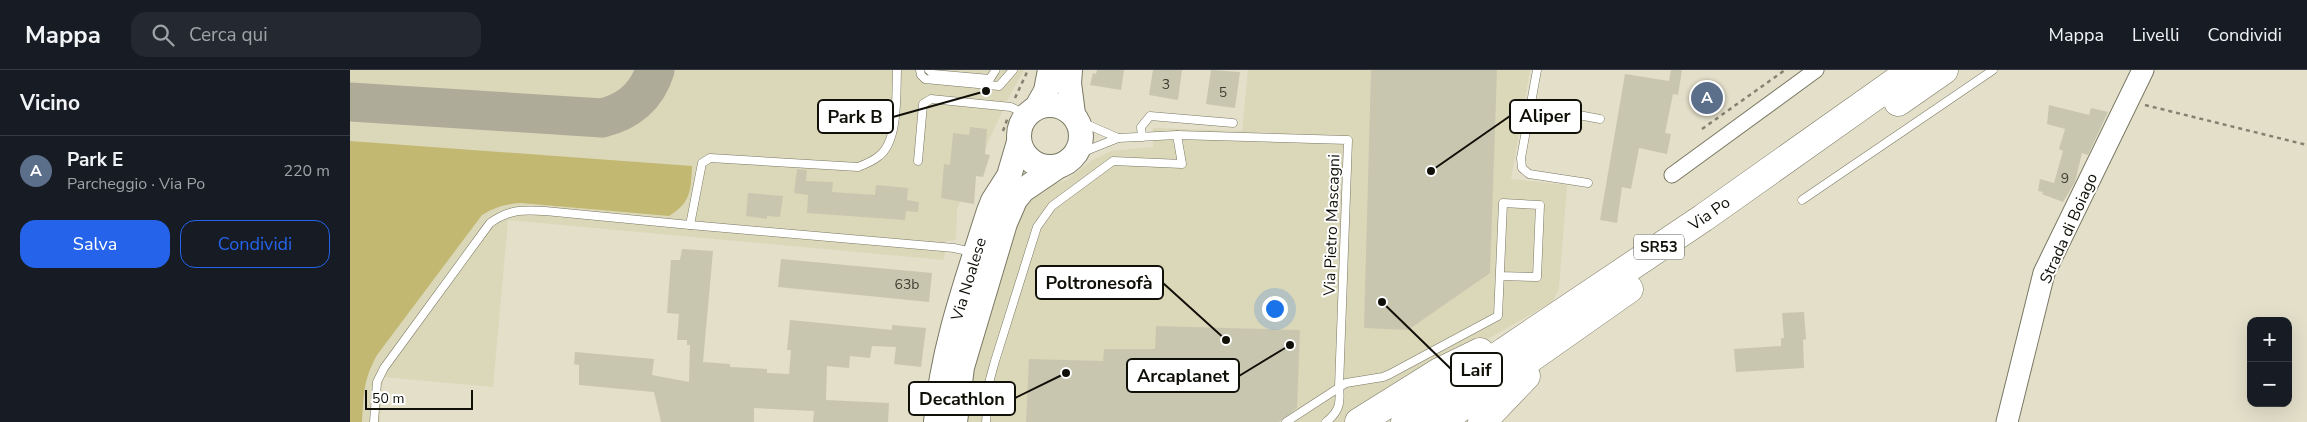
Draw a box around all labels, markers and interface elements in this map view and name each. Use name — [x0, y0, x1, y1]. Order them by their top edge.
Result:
search box — [131, 12, 481, 57]
text: Mappa — [25, 19, 101, 51]
icon: search — [149, 21, 177, 49]
text: Cerca qui — [189, 22, 268, 48]
text: Mappa — [2049, 23, 2104, 47]
text: Livelli — [2132, 23, 2179, 47]
text: Condividi — [2207, 23, 2282, 47]
house number: 3 — [1162, 75, 1170, 94]
pin: A — [1691, 79, 1723, 117]
house number: 5 — [1219, 83, 1227, 102]
text: Vicino — [20, 89, 80, 117]
callout: Park B — [818, 100, 893, 133]
callout: Aliper — [1510, 100, 1581, 133]
text: Aliper — [1519, 104, 1571, 128]
text: Park B — [827, 105, 883, 129]
text: Park E — [67, 147, 123, 173]
street label: Via Pietro Mascagni — [1318, 154, 1345, 297]
text: A — [30, 160, 42, 182]
text: 220 m — [283, 160, 330, 182]
house number: 9 — [2061, 169, 2069, 188]
street label: Strada di Boiago — [2035, 170, 2103, 287]
text: Parcheggio · Via Po — [67, 173, 205, 195]
street label: Via Po — [1684, 192, 1735, 237]
button: Salva — [20, 220, 170, 268]
button: Condividi — [180, 220, 330, 268]
road number: SR53 — [1634, 234, 1684, 260]
street label: Via Noalese — [946, 235, 992, 325]
callout: Poltronesofà — [1036, 266, 1163, 299]
text: Poltronesofà — [1045, 271, 1153, 295]
house number: 63b — [895, 275, 919, 294]
your location — [1262, 296, 1288, 322]
map controls — [2247, 317, 2292, 407]
button: + — [2247, 317, 2292, 362]
callout: Laif — [1451, 353, 1502, 386]
text: Laif — [1460, 358, 1492, 382]
callout: Arcaplanet — [1127, 359, 1239, 392]
button: − — [2247, 362, 2292, 407]
text: Arcaplanet — [1137, 364, 1229, 388]
callout: Decathlon — [909, 382, 1015, 415]
scale bar — [365, 387, 472, 410]
text: Decathlon — [919, 387, 1005, 411]
text: 50 m — [372, 389, 404, 408]

